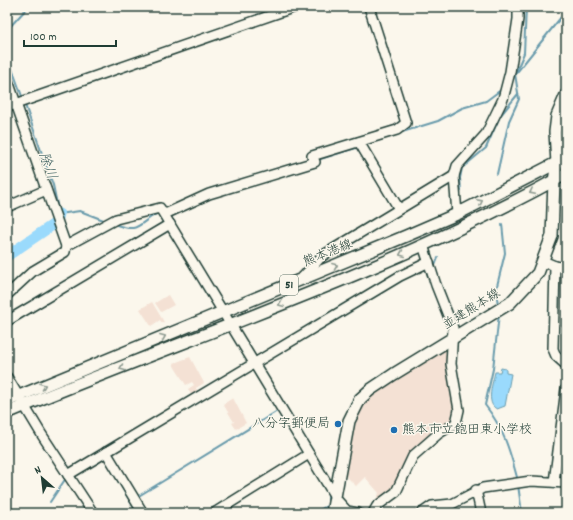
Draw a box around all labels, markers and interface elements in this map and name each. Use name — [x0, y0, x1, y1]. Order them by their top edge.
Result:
scale bar — [24, 22, 116, 48]
text: 100 m — [30, 29, 57, 46]
water label: 除川 — [33, 150, 61, 182]
one-way arrow — [528, 187, 536, 195]
one-way arrow — [475, 199, 483, 207]
street label: 熊本港線 — [300, 235, 357, 273]
one-way arrow — [398, 249, 406, 257]
one-way arrow — [331, 263, 339, 271]
road number: 51 — [280, 275, 298, 295]
street label: 並建熊本線 — [439, 284, 505, 335]
one-way arrow — [278, 299, 285, 307]
one-way arrow — [160, 334, 167, 342]
one-way arrow — [118, 363, 125, 371]
one-way arrow — [40, 383, 47, 391]
place label: 八分字郵便局 — [252, 415, 330, 434]
marker: 八分字郵便局 — [333, 419, 343, 429]
place label: 熊本市立飽田東小学校 — [402, 421, 532, 440]
marker: 熊本市立飽田東小学校 — [389, 425, 399, 435]
north arrow — [22, 458, 62, 498]
text: N — [32, 462, 45, 479]

